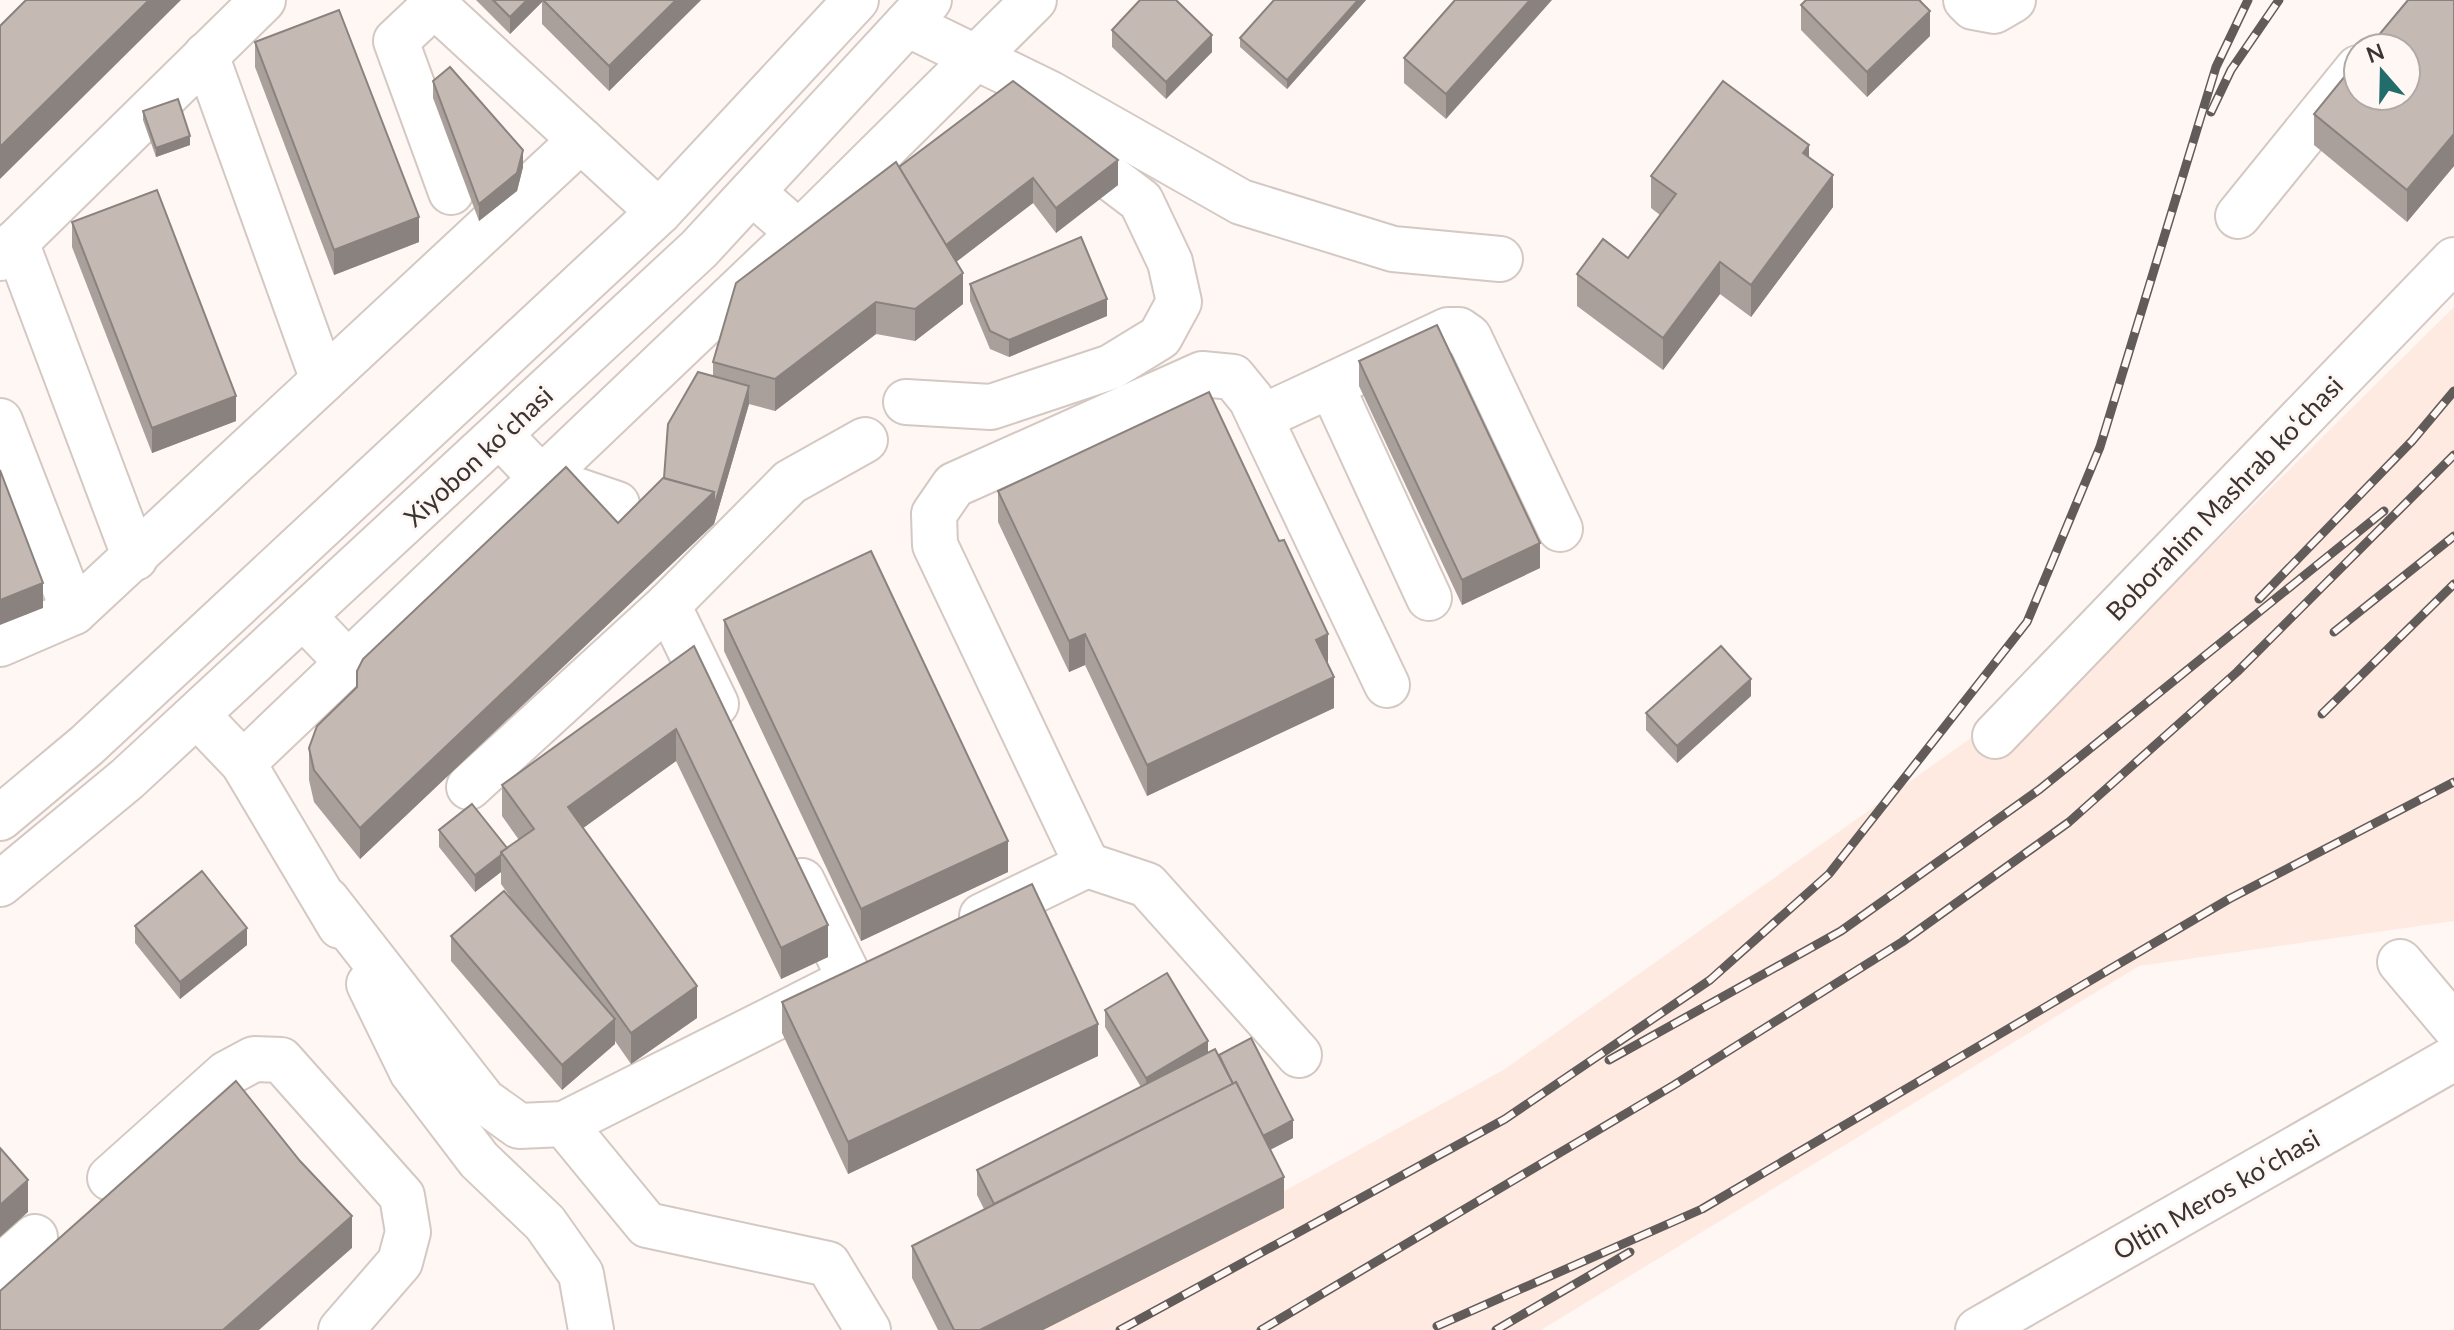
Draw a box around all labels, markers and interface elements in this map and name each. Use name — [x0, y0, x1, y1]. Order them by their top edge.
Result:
north arrow — [2342, 32, 2422, 112]
text: N — [2362, 37, 2388, 68]
street label: Boborahim Mashrab koʻchasi — [2099, 369, 2349, 627]
street label: Xiyobon koʻchasi — [397, 379, 559, 533]
street label: Oltin Meros koʻchasi — [2107, 1122, 2325, 1266]

